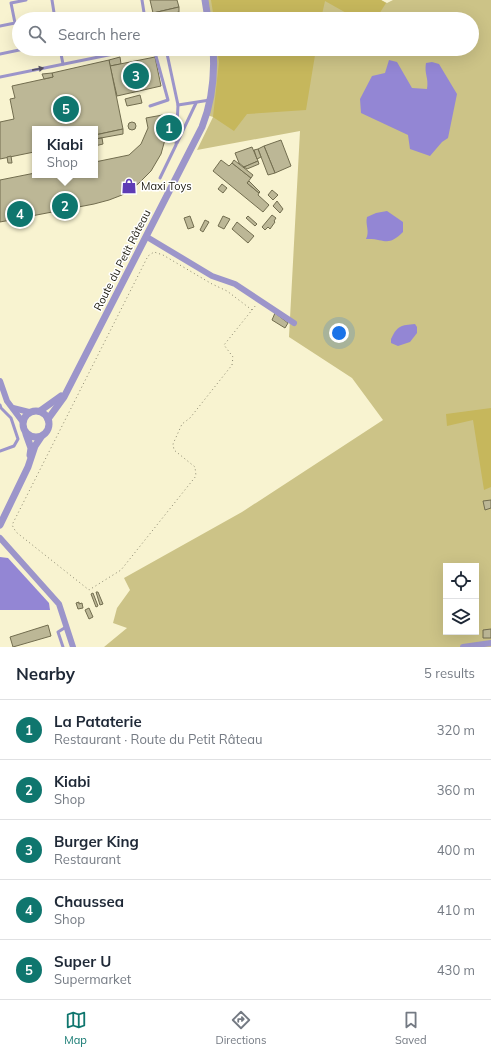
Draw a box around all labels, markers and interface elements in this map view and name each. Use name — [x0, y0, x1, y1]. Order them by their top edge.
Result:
search box — [12, 12, 479, 56]
icon: search — [26, 23, 48, 45]
text: Search here — [58, 25, 140, 44]
pin: 3 — [123, 61, 149, 91]
one-way arrow — [32, 66, 44, 72]
pin: 5 — [53, 94, 79, 124]
pin: 1 — [156, 113, 182, 143]
popup — [32, 126, 98, 178]
text: Kiabi — [47, 135, 83, 154]
text: Shop — [47, 154, 78, 170]
shop icon: Maxi Toys — [120, 177, 138, 195]
place label: Maxi Toys — [141, 179, 192, 193]
pin: 2 — [52, 191, 78, 221]
pin: 4 — [7, 199, 33, 229]
street label: Route du Petit Râteau — [90, 207, 154, 313]
your location — [329, 323, 349, 343]
map controls — [443, 563, 479, 635]
button: locate — [443, 563, 479, 599]
button: layers — [443, 599, 479, 635]
text: Nearby — [16, 663, 75, 684]
text: 5 results — [424, 665, 475, 681]
text: La Pataterie — [54, 712, 142, 731]
text: 1 — [25, 722, 33, 738]
text: 320 m — [437, 722, 475, 738]
text: Restaurant · Route du Petit Râteau — [54, 731, 262, 747]
text: Kiabi — [54, 772, 90, 791]
text: 2 — [25, 782, 33, 798]
text: 360 m — [437, 782, 475, 798]
text: Shop — [54, 791, 85, 807]
text: Burger King — [54, 832, 139, 851]
text: 3 — [25, 842, 33, 858]
text: 400 m — [437, 842, 475, 858]
text: Restaurant — [54, 851, 121, 867]
text: Chaussea — [54, 892, 124, 911]
text: 4 — [25, 902, 33, 918]
text: 410 m — [437, 902, 475, 918]
text: Shop — [54, 911, 85, 927]
text: Super U — [54, 952, 111, 971]
text: 5 — [25, 962, 33, 978]
text: 430 m — [437, 962, 475, 978]
text: Supermarket — [54, 971, 131, 987]
tab: Map — [64, 1009, 87, 1047]
tab: Directions — [216, 1009, 266, 1047]
tab: Saved — [395, 1009, 427, 1047]

